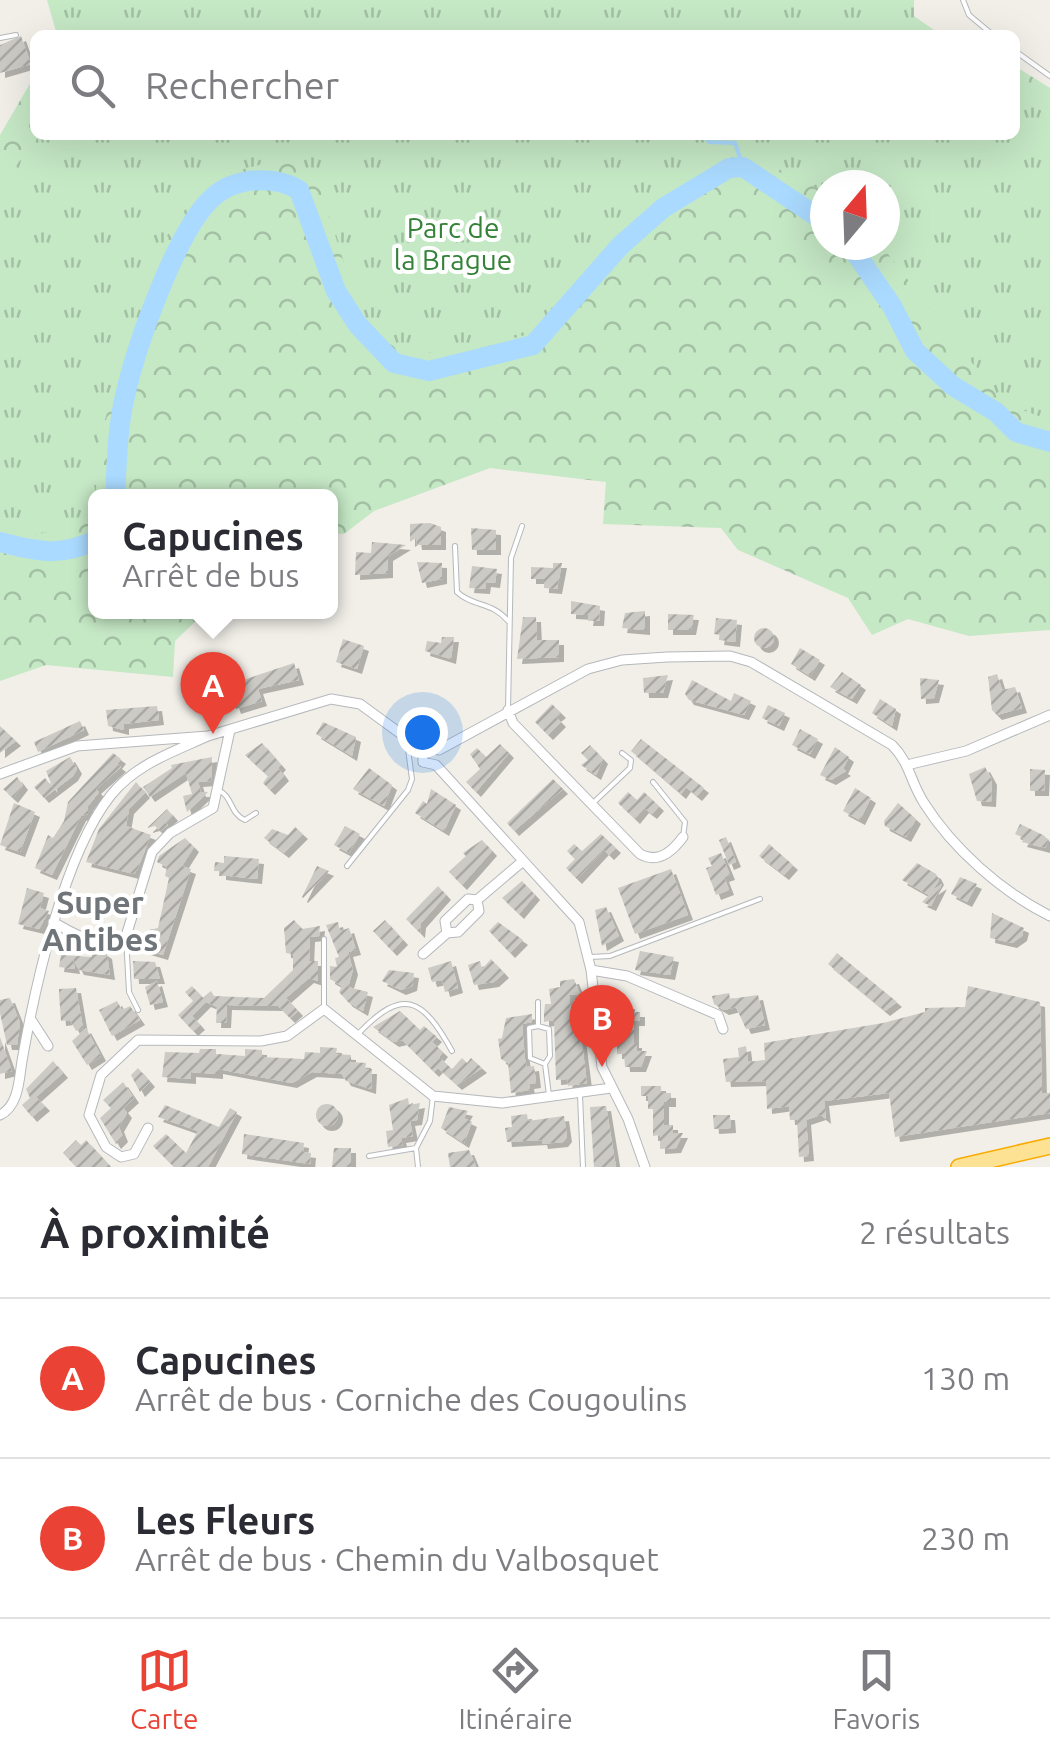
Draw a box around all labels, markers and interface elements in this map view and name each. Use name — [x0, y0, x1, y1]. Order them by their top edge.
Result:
search box — [30, 30, 1020, 140]
icon: search — [65, 58, 120, 113]
text: Rechercher — [145, 64, 339, 106]
north arrow — [810, 170, 900, 260]
park label: Parc de la Brague — [394, 212, 512, 275]
popup — [88, 489, 338, 619]
text: Capucines — [122, 515, 304, 557]
text: Arrêt de bus — [122, 557, 299, 593]
pin: A — [180, 652, 246, 734]
your location — [397, 707, 448, 758]
district label: Super Antibes — [42, 884, 158, 957]
pin: B — [570, 984, 634, 1067]
text: À proximité — [40, 1209, 270, 1256]
text: 2 résultats — [859, 1214, 1010, 1250]
text: Capucines — [135, 1339, 316, 1381]
text: A — [61, 1360, 84, 1396]
text: 130 m — [921, 1360, 1010, 1396]
text: Arrêt de bus · Corniche des Cougoulins — [135, 1381, 687, 1417]
text: Les Fleurs — [135, 1499, 315, 1541]
text: B — [62, 1520, 83, 1556]
text: 230 m — [921, 1520, 1010, 1556]
text: Arrêt de bus · Chemin du Valbosquet — [135, 1541, 659, 1577]
tab: Carte — [130, 1643, 199, 1734]
tab: Itinéraire — [458, 1643, 573, 1734]
tab: Favoris — [832, 1643, 920, 1734]

